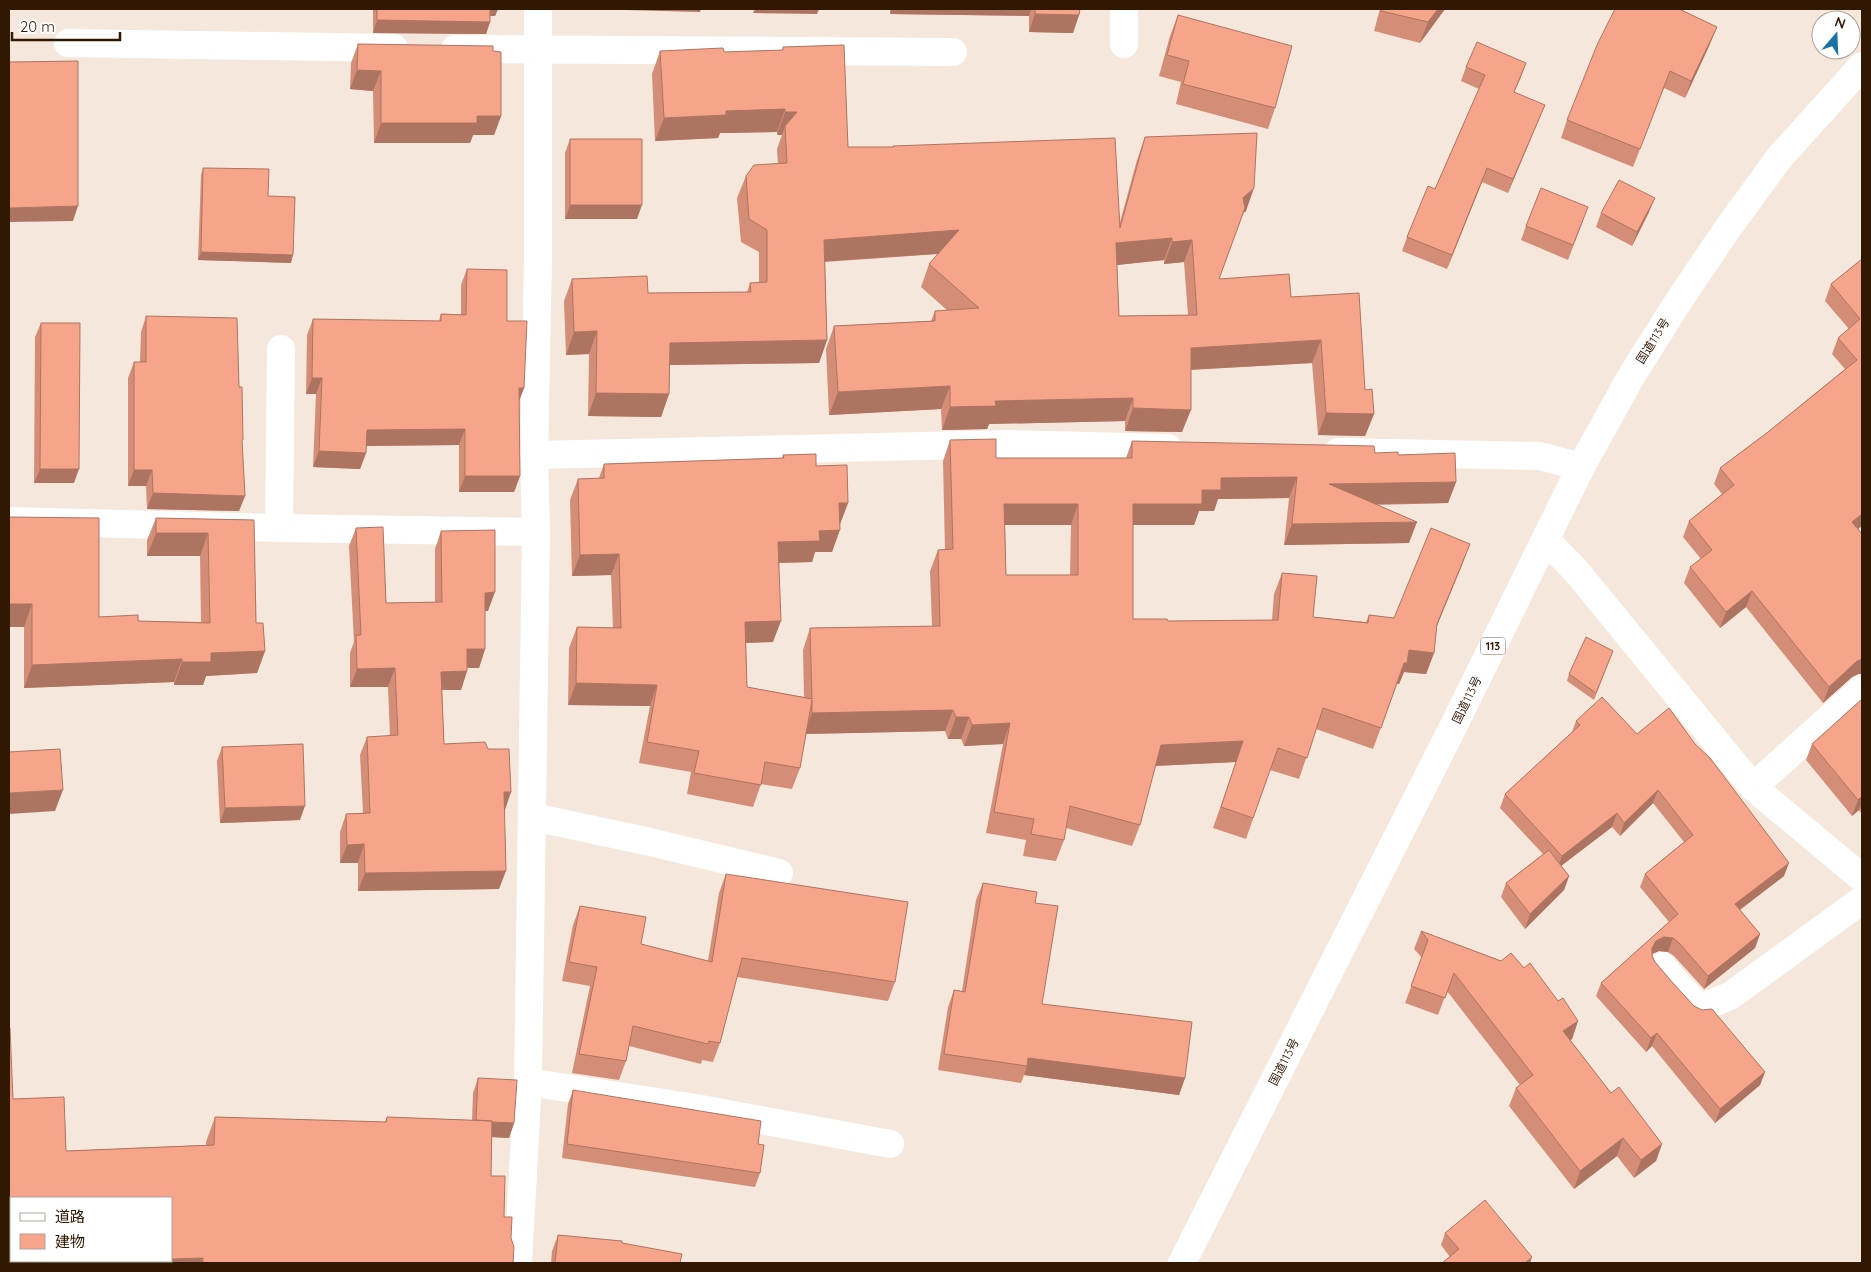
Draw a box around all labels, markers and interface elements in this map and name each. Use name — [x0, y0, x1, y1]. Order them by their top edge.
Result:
scale bar — [12, 10, 120, 42]
north arrow — [1811, 10, 1861, 60]
text: N — [1832, 13, 1848, 33]
text: 20 m — [20, 17, 55, 36]
street label: 国道113号 — [1633, 315, 1672, 366]
road number: 113 — [1480, 637, 1506, 654]
street label: 国道113号 — [1449, 673, 1485, 726]
street label: 国道113号 — [1265, 1036, 1302, 1088]
legend — [10, 1197, 172, 1262]
text: 道路 — [55, 1207, 85, 1226]
text: 建物 — [55, 1232, 85, 1251]

